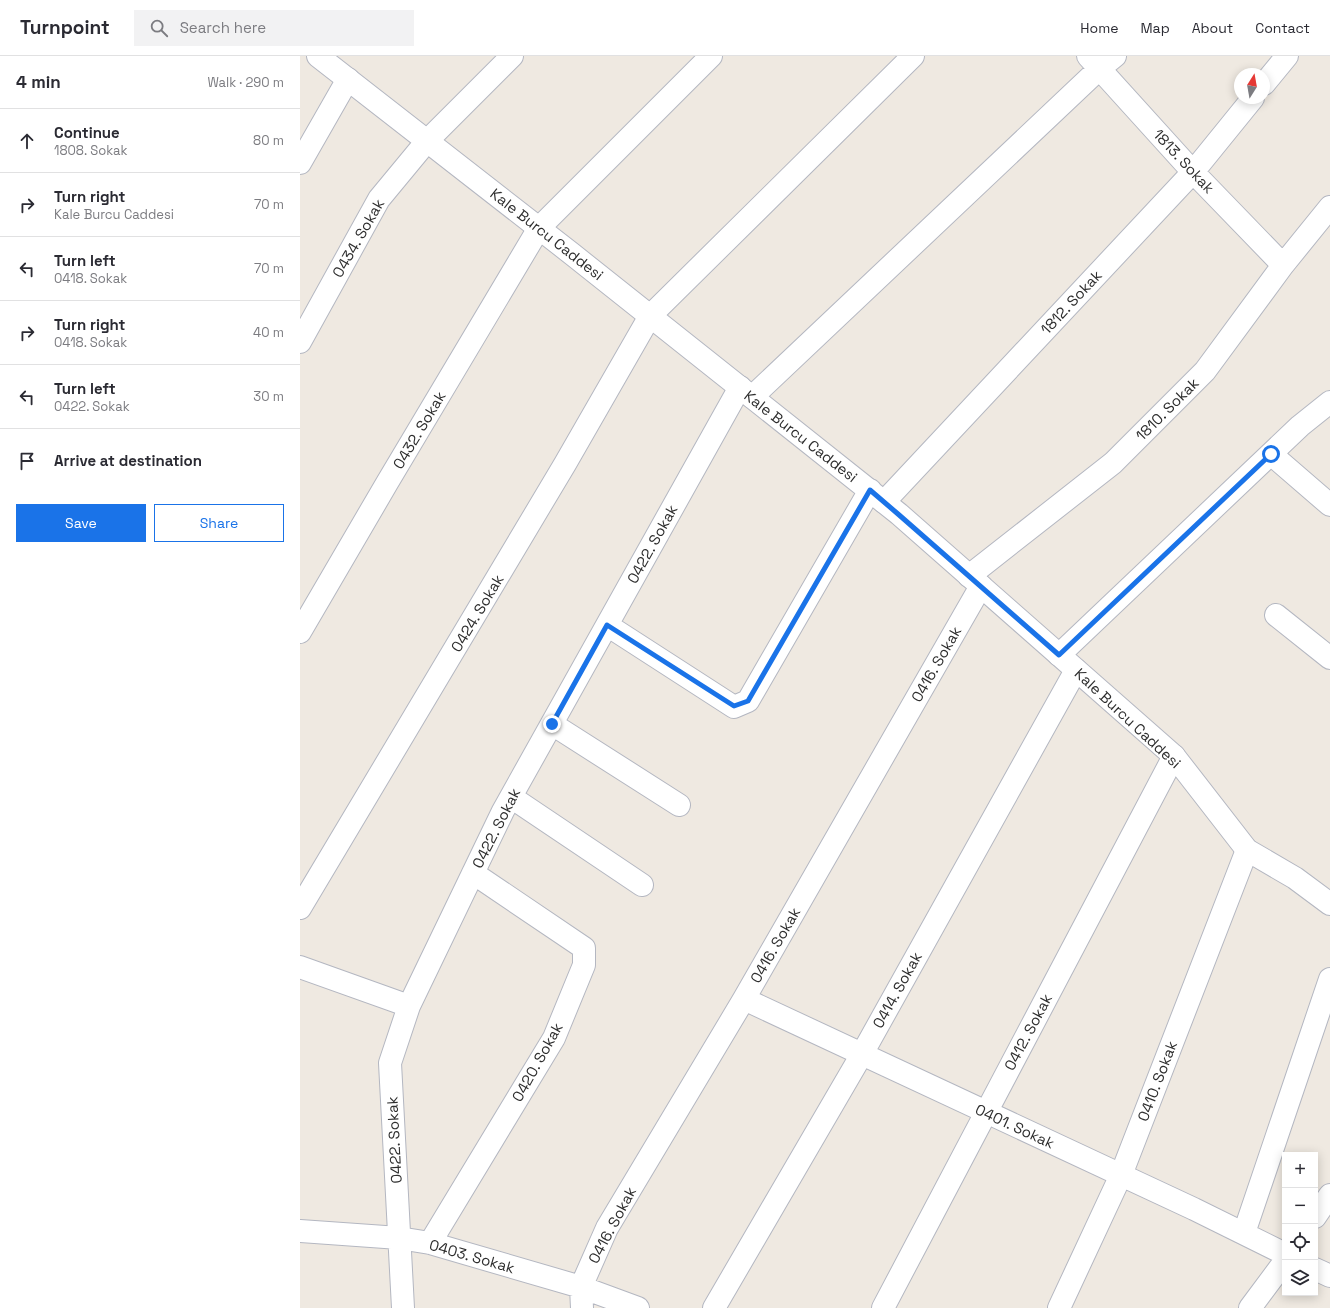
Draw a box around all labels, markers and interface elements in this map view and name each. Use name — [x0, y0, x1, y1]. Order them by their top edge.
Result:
search box — [134, 10, 414, 46]
text: Turnpoint — [20, 15, 110, 40]
icon: search — [148, 17, 170, 39]
text: Search here — [180, 18, 266, 37]
text: Home — [1080, 19, 1118, 37]
text: Map — [1140, 19, 1170, 37]
text: About — [1192, 19, 1233, 37]
text: Contact — [1255, 19, 1310, 37]
north arrow — [1234, 68, 1270, 104]
text: 4 min — [16, 71, 61, 93]
text: Walk · 290 m — [207, 74, 284, 91]
text: Continue — [54, 123, 120, 142]
street label: 1813. Sokak — [1149, 125, 1219, 197]
icon: ahead — [16, 130, 38, 152]
text: 80 m — [253, 132, 284, 149]
text: 1808. Sokak — [54, 142, 127, 159]
street label: Kale Burcu Caddesi — [487, 184, 607, 284]
text: Turn right — [54, 187, 125, 206]
icon: right — [16, 194, 38, 216]
street label: 0434. Sokak — [328, 195, 388, 281]
text: 70 m — [254, 196, 284, 213]
text: Kale Burcu Caddesi — [54, 206, 174, 223]
text: Turn left — [54, 251, 116, 270]
icon: left — [16, 258, 38, 280]
text: 70 m — [254, 260, 284, 277]
street label: 1812. Sokak — [1036, 266, 1106, 338]
text: 0418. Sokak — [54, 270, 127, 287]
text: Turn right — [54, 315, 125, 334]
icon: right — [16, 322, 38, 344]
text: 40 m — [253, 324, 284, 341]
text: 0418. Sokak — [54, 334, 127, 351]
street label: 1810. Sokak — [1131, 373, 1203, 445]
text: Turn left — [54, 379, 116, 398]
icon: left — [16, 386, 38, 408]
street label: Kale Burcu Caddesi — [741, 386, 861, 486]
text: 30 m — [253, 388, 284, 405]
street label: 0432. Sokak — [388, 388, 450, 472]
text: 0422. Sokak — [54, 398, 130, 415]
route start — [1262, 445, 1280, 463]
icon: arrive — [16, 450, 38, 472]
text: Arrive at destination — [54, 451, 202, 470]
street label: 0422. Sokak — [623, 501, 681, 587]
button: Save — [16, 504, 146, 542]
button: Share — [154, 504, 284, 542]
street label: 0424. Sokak — [446, 571, 508, 655]
street label: 0416. Sokak — [907, 623, 965, 705]
street label: Kale Burcu Caddesi — [1071, 664, 1185, 772]
route end — [543, 715, 561, 733]
street label: 0422. Sokak — [468, 785, 524, 871]
street label: 0416. Sokak — [746, 904, 804, 986]
street label: 0414. Sokak — [868, 948, 926, 1032]
street label: 0412. Sokak — [1000, 990, 1056, 1074]
street label: 0420. Sokak — [507, 1019, 567, 1105]
street label: 0410. Sokak — [1133, 1038, 1181, 1124]
street label: 0422. Sokak — [382, 1096, 406, 1184]
street label: 0401. Sokak — [972, 1099, 1058, 1153]
map controls — [1282, 1152, 1318, 1296]
button: + — [1282, 1152, 1318, 1188]
street label: 0416. Sokak — [584, 1183, 640, 1267]
button: − — [1282, 1188, 1318, 1224]
button: locate — [1282, 1224, 1318, 1260]
street label: 0403. Sokak — [427, 1235, 517, 1277]
button: layers — [1282, 1260, 1318, 1296]

